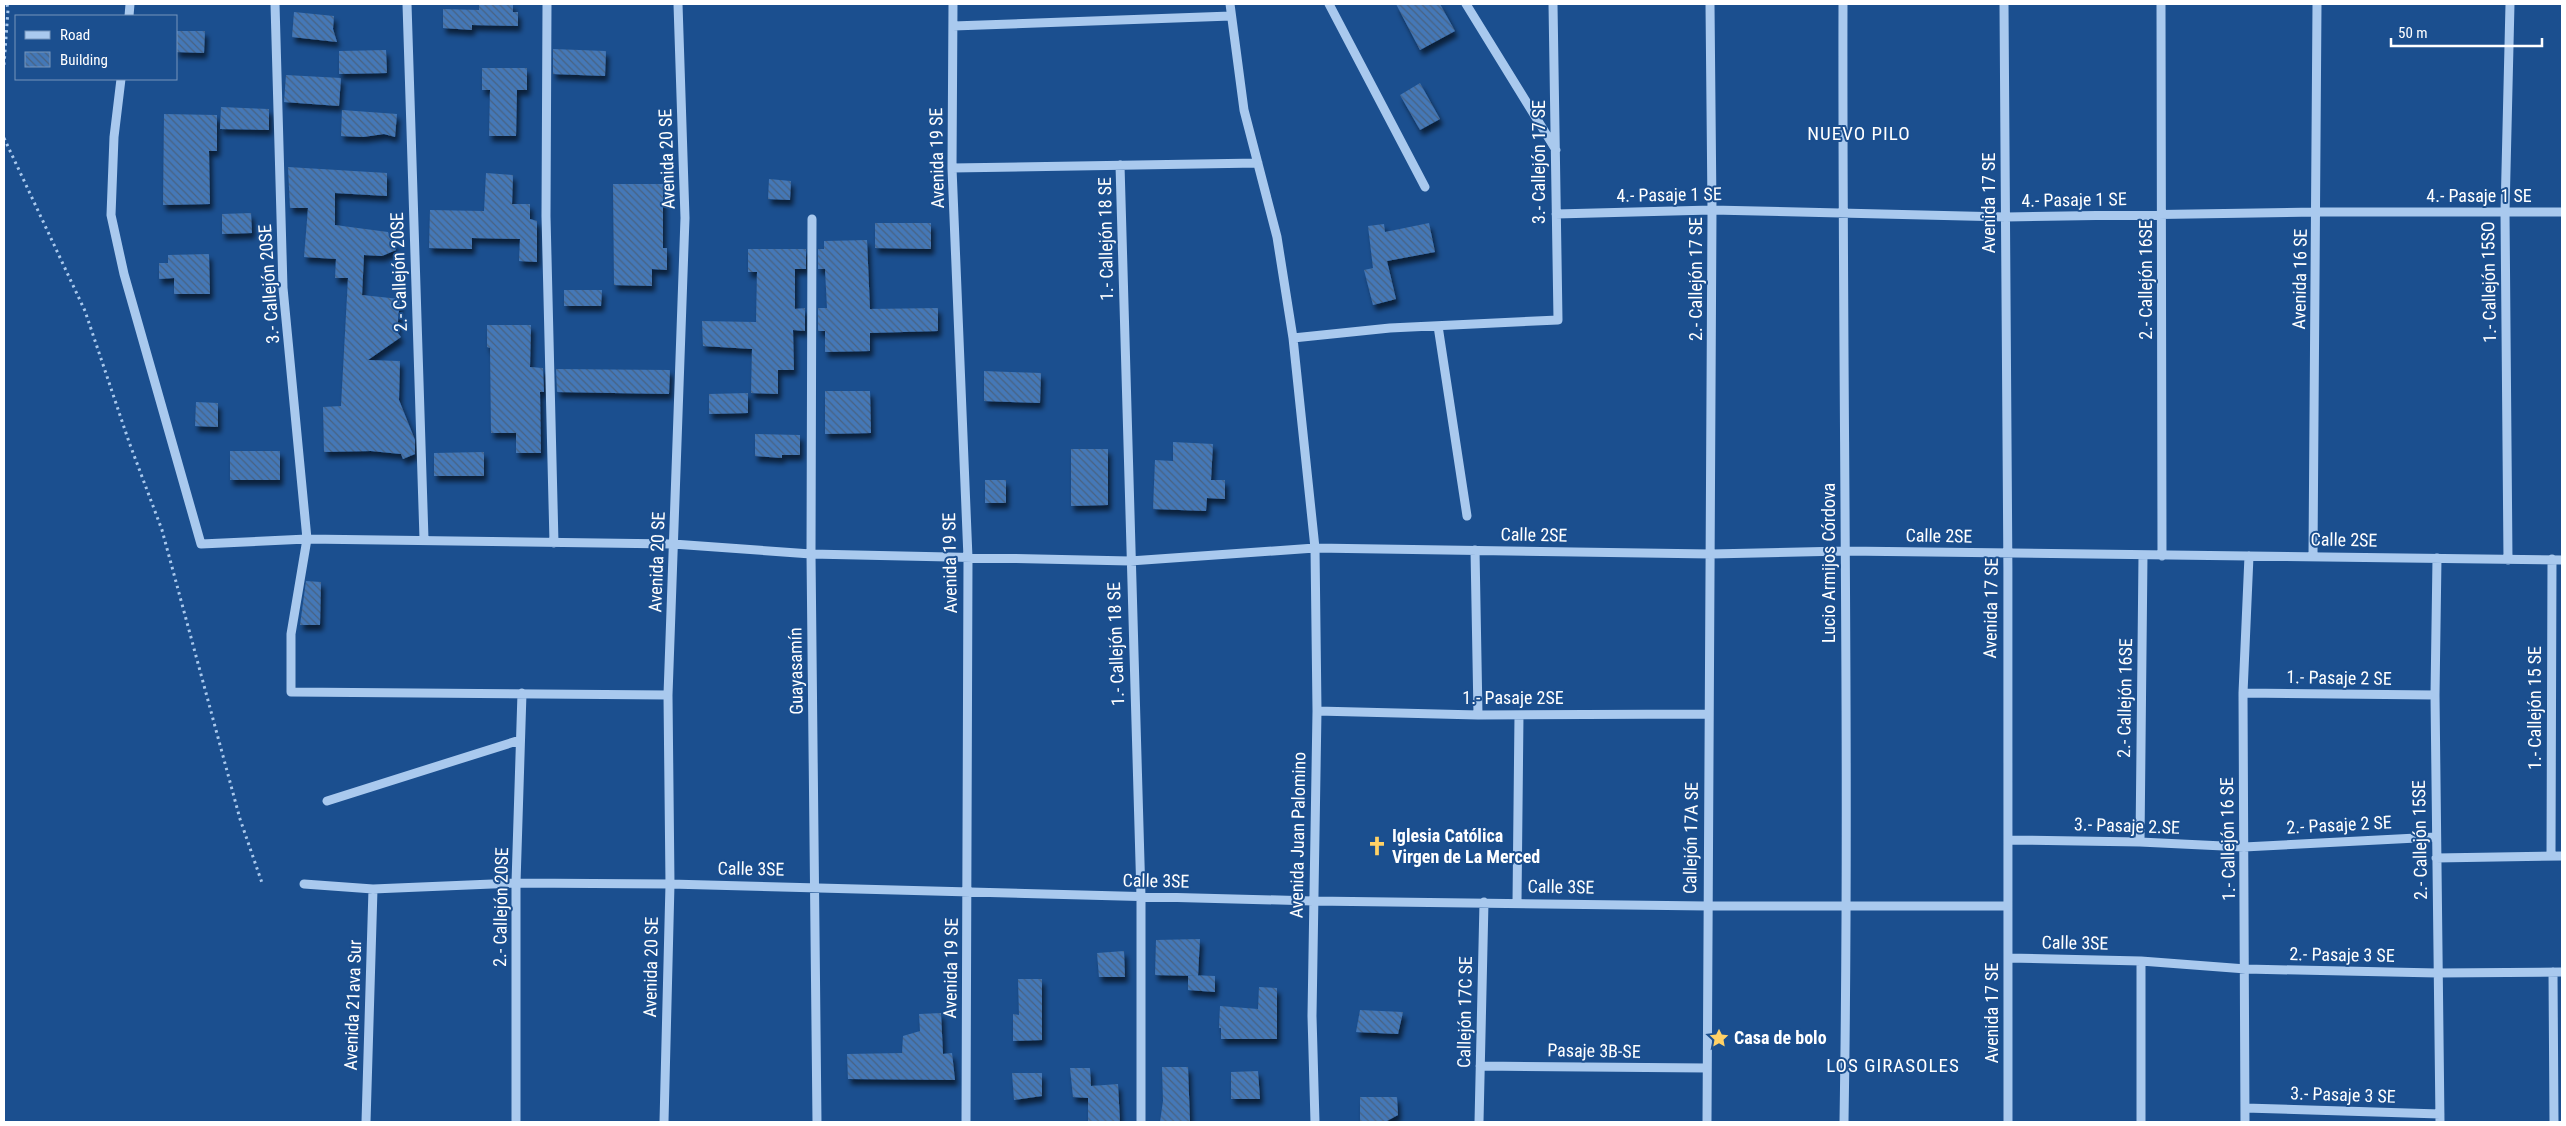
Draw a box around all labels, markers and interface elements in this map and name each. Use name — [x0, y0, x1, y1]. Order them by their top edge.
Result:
legend — [15, 15, 178, 80]
scale bar — [2391, 15, 2542, 47]
text: 50 m — [2398, 24, 2428, 42]
text: Road — [60, 26, 90, 44]
text: Building — [60, 51, 108, 69]
street label: 3.- Callejón 17 SE — [1528, 100, 1549, 224]
street label: Avenida 19 SE — [925, 107, 948, 209]
street label: Avenida 20 SE — [654, 108, 679, 210]
district label: NUEVO PILO — [1807, 122, 1911, 145]
street label: Avenida 17 SE — [1978, 153, 1999, 253]
street label: 1.- Callejón 18 SE — [1094, 177, 1117, 301]
street label: 4.- Pasaje 1 SE — [1616, 183, 1722, 206]
street label: 4.- Pasaje 1 SE — [2426, 185, 2532, 206]
street label: 4.- Pasaje 1 SE — [2021, 188, 2127, 211]
street label: 2.- Callejón 20SE — [386, 212, 411, 332]
street label: 2.- Callejón 17 SE — [1685, 217, 1706, 341]
street label: 2.- Callejón 16SE — [2135, 220, 2156, 340]
street label: 1.- Callejón 15SO — [2477, 221, 2500, 343]
street label: 3.- Callejón 20SE — [254, 224, 283, 344]
street label: Avenida 16 SE — [2288, 228, 2311, 330]
street label: Lucio Armijos Córdova — [1818, 483, 1839, 643]
street label: Avenida 20 SE — [644, 511, 669, 613]
street label: Avenida 19 SE — [938, 512, 961, 614]
street label: Calle 2SE — [1500, 523, 1568, 546]
street label: Calle 2SE — [1905, 524, 1973, 547]
street label: Calle 2SE — [2310, 528, 2378, 551]
street label: Avenida 17 SE — [1979, 557, 2002, 659]
street label: 1.- Callejón 18 SE — [1103, 582, 1128, 706]
street label: Guayasamín — [784, 627, 807, 715]
street label: 2.- Callejón 16SE — [2113, 638, 2136, 758]
street label: 1.- Callejón 15 SE — [2524, 646, 2545, 770]
street label: 1.- Pasaje 2 SE — [2286, 666, 2392, 689]
street label: 1.- Pasaje 2SE — [1462, 687, 1564, 708]
street label: Avenida Juan Palomino — [1286, 752, 1309, 918]
street label: 1.- Callejón 16 SE — [2216, 777, 2239, 901]
street label: 2.- Callejón 15SE — [2408, 780, 2431, 900]
street label: Callejón 17A SE — [1679, 782, 1702, 894]
street label: 2.- Pasaje 2 SE — [2286, 811, 2392, 838]
street label: 3.- Pasaje 2.SE — [2074, 813, 2180, 838]
place label: Iglesia Católica Virgen de La Merced — [1392, 825, 1540, 867]
church icon: Iglesia Católica Virgen de La Merced — [1366, 835, 1388, 857]
street label: 2.- Callejón 20SE — [489, 847, 512, 967]
street label: Calle 3SE — [717, 857, 785, 880]
street label: Calle 3SE — [1122, 869, 1190, 892]
street label: Calle 3SE — [1527, 875, 1595, 898]
street label: Avenida 20 SE — [639, 916, 662, 1018]
street label: Avenida 19 SE — [939, 917, 962, 1019]
street label: Calle 3SE — [2041, 931, 2109, 954]
street label: Avenida 21ava Sur — [340, 939, 365, 1071]
street label: 2.- Pasaje 3 SE — [2289, 943, 2395, 966]
street label: Callejón 17C SE — [1453, 956, 1476, 1068]
street label: Avenida 17 SE — [1981, 963, 2002, 1063]
place icon: Casa de bolo — [1708, 1027, 1730, 1049]
place label: Casa de bolo — [1734, 1027, 1827, 1048]
street label: Pasaje 3B-SE — [1547, 1039, 1641, 1062]
district label: LOS GIRASOLES — [1826, 1054, 1960, 1077]
street label: 3.- Pasaje 3 SE — [2290, 1082, 2396, 1107]

